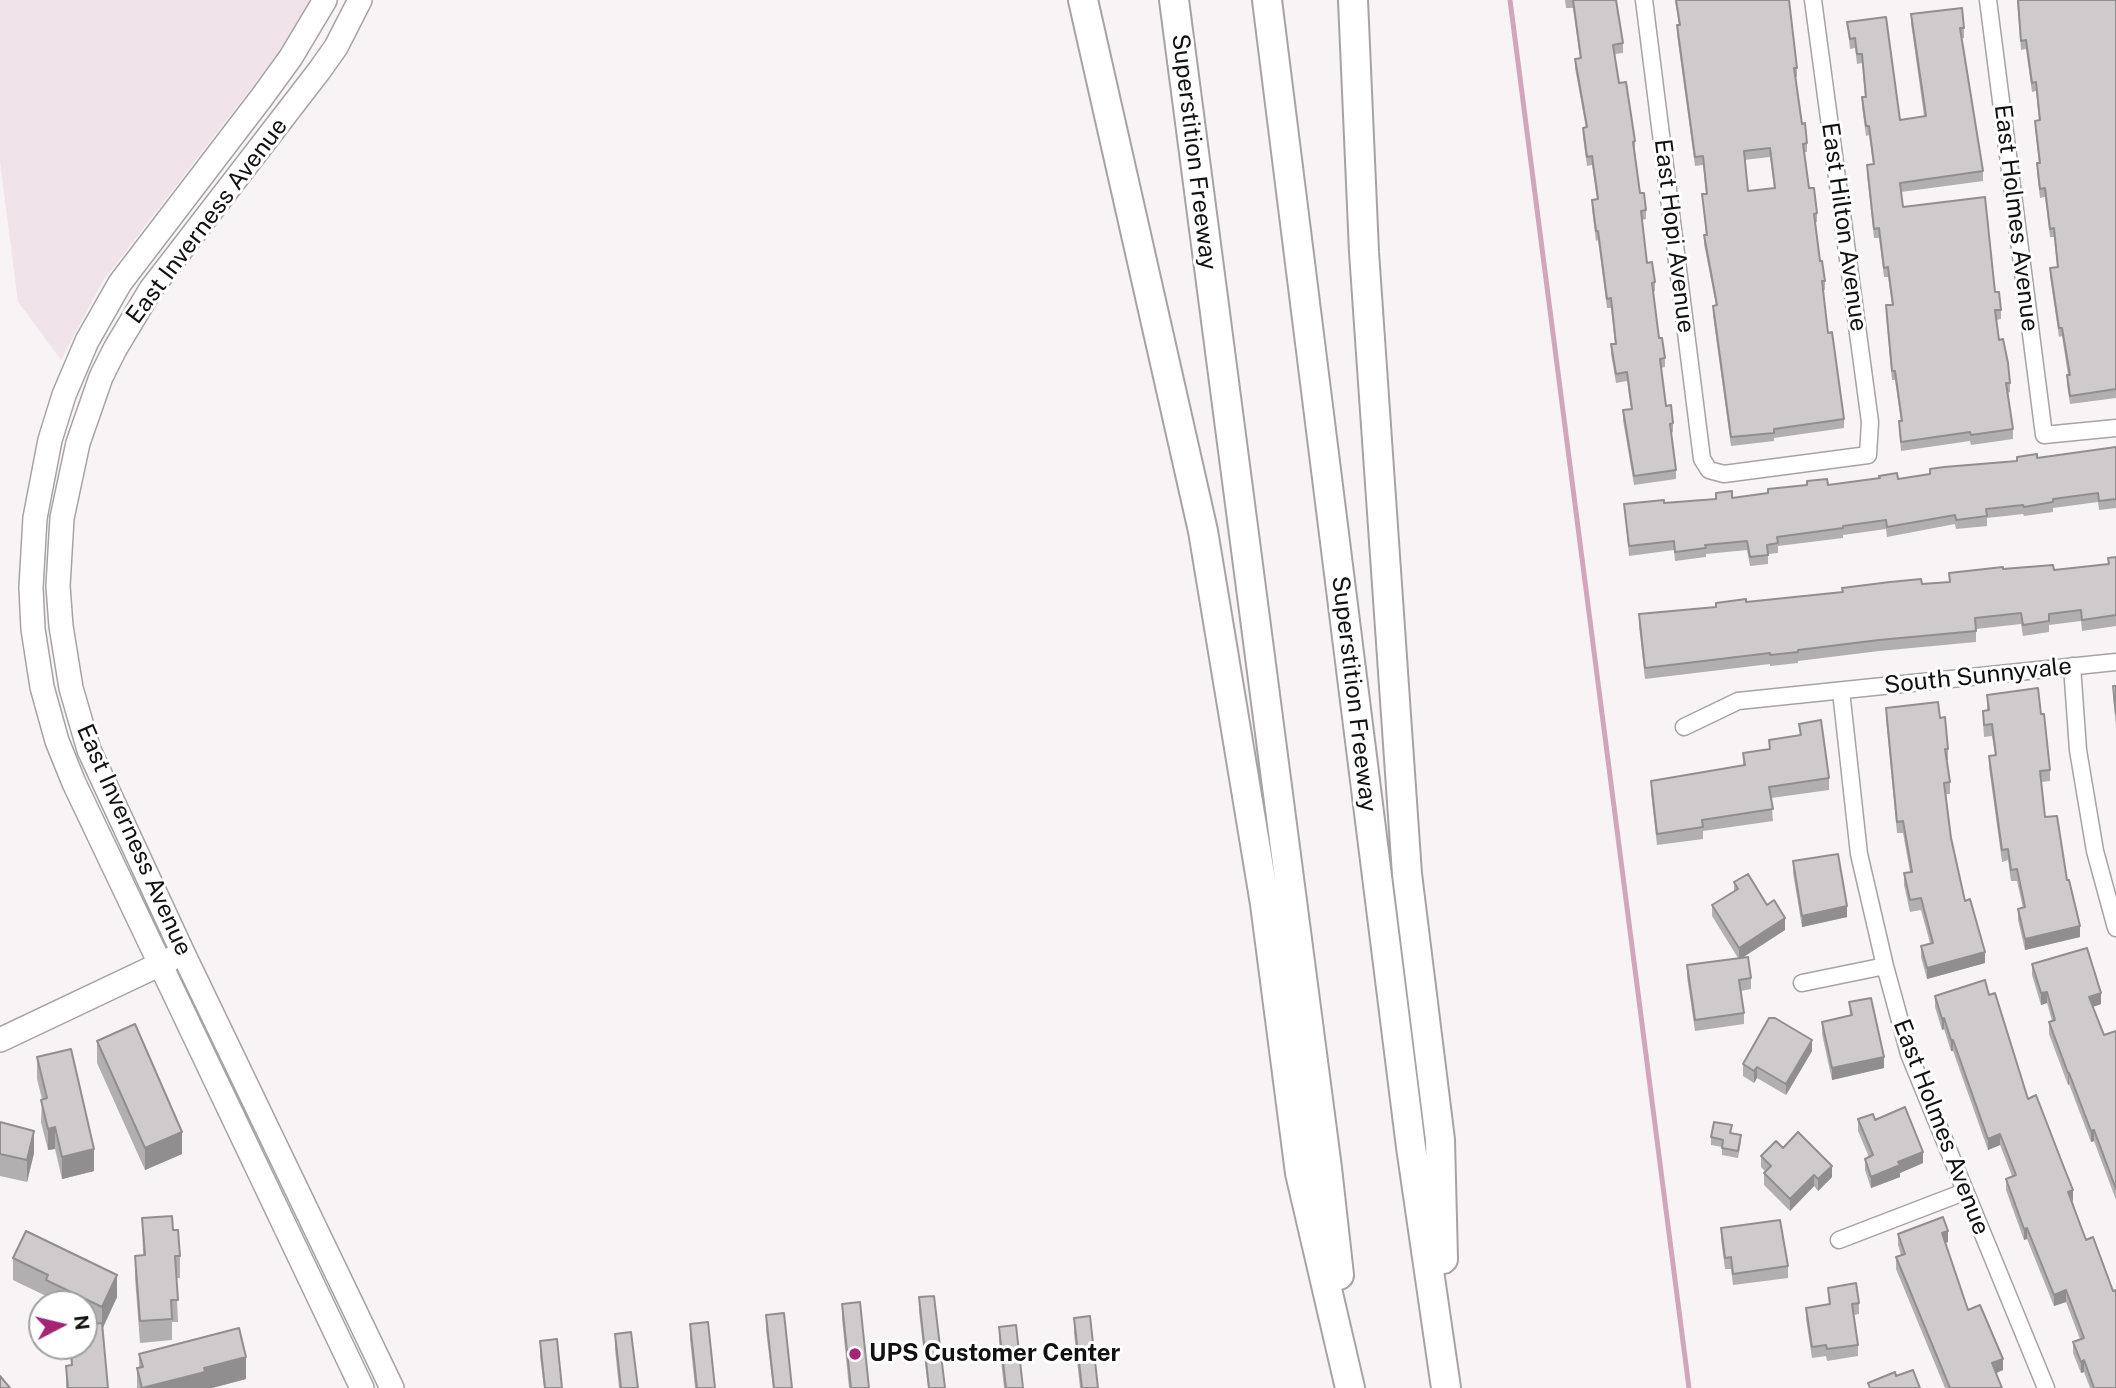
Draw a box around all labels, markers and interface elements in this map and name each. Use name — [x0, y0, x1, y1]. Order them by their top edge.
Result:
street label: Superstition Freeway — [1165, 32, 1223, 272]
street label: East Holmes Avenue — [1988, 103, 2044, 333]
street label: East Inverness Avenue — [120, 113, 294, 329]
street label: East Hilton Avenue — [1815, 121, 1873, 333]
street label: East Hopi Avenue — [1648, 137, 1700, 335]
street label: Superstition Freeway — [1325, 574, 1383, 814]
street label: South Sunnyvale — [1883, 652, 2073, 700]
street label: East Inverness Avenue — [70, 720, 198, 960]
street label: East Holmes Avenue — [1887, 1015, 1995, 1239]
north arrow — [28, 1290, 98, 1360]
text: N — [70, 1314, 94, 1331]
place label: UPS Customer Center — [869, 1340, 1120, 1368]
marker: UPS Customer Center — [847, 1346, 863, 1362]

